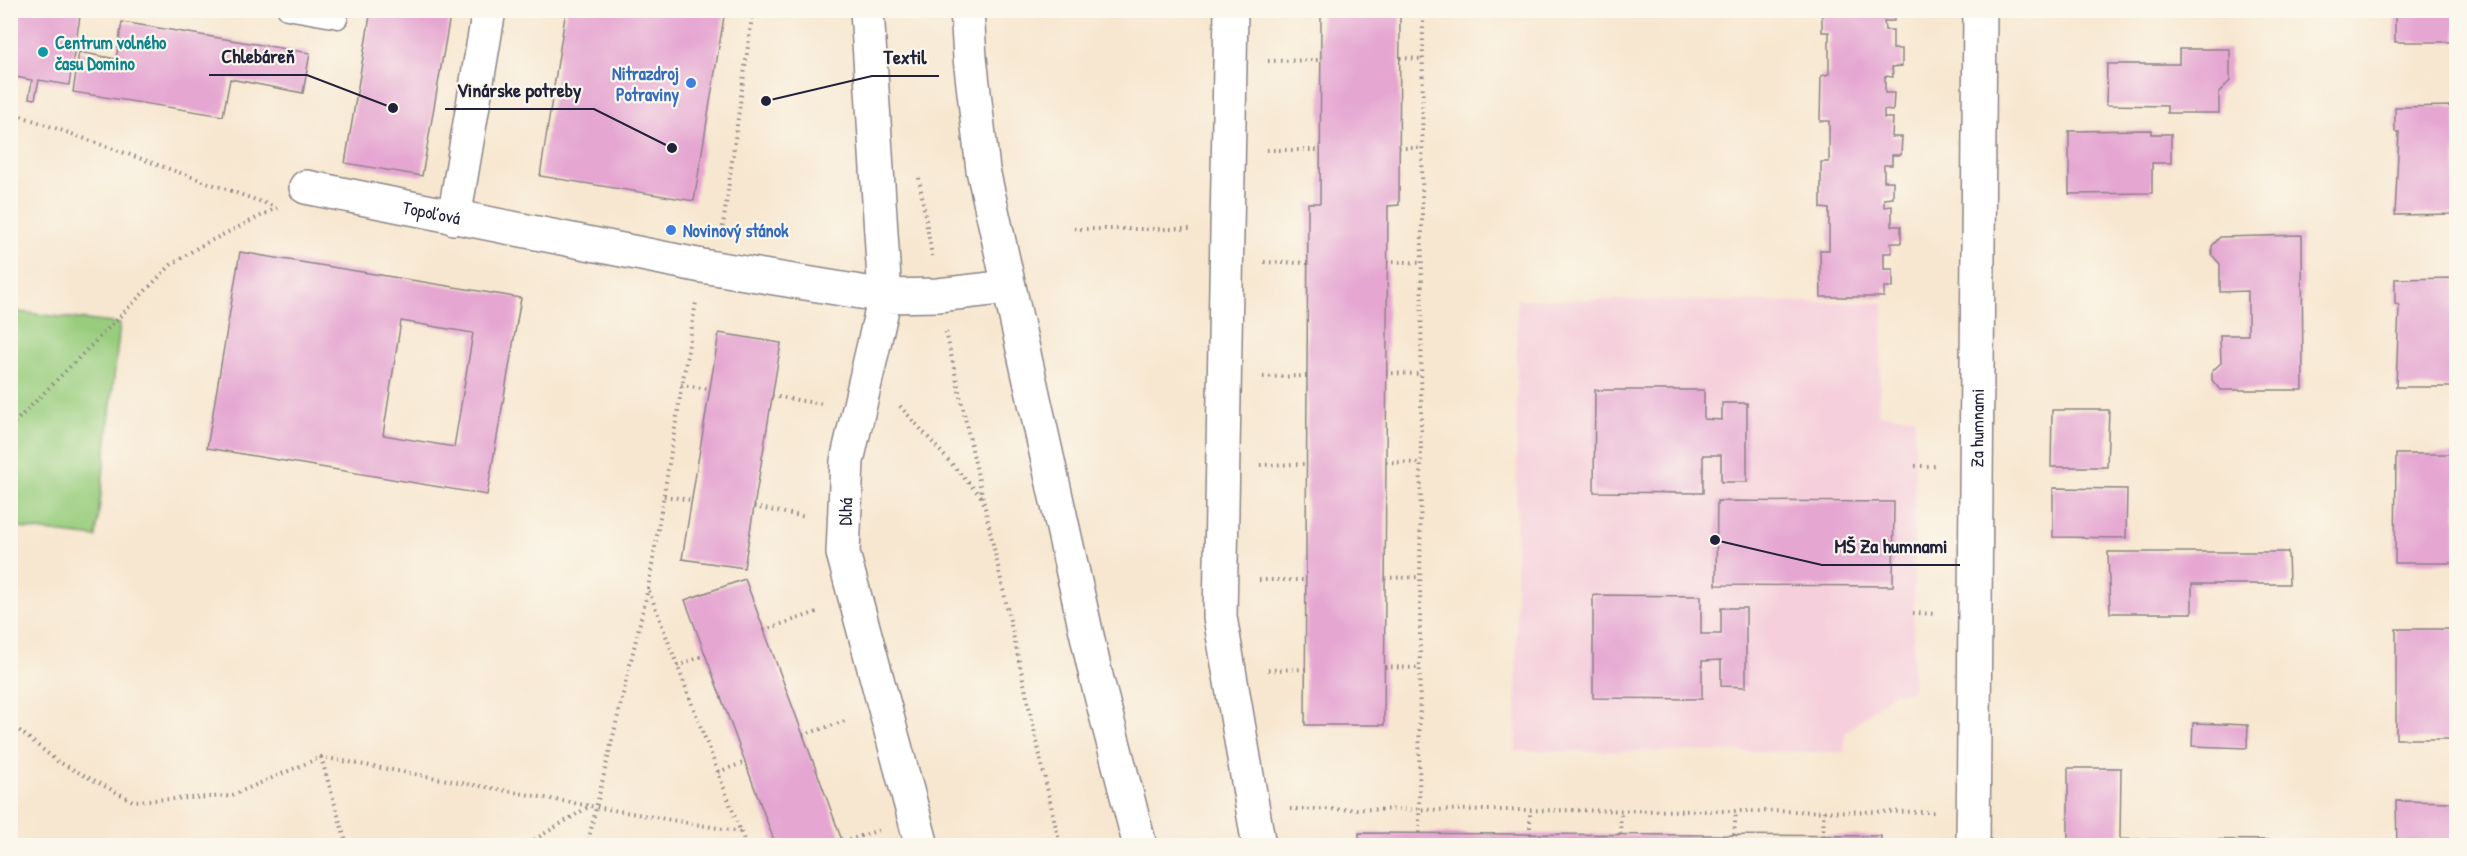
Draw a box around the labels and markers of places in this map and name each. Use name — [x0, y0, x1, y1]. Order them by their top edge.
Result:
place label: Centrum volného času Domino — [55, 30, 167, 76]
callout: Chlebáreň — [209, 37, 307, 75]
callout: Textil — [872, 38, 939, 76]
marker: Centrum volného času Domino — [36, 45, 50, 59]
place label: Nitrazdroj Potraviny — [612, 61, 679, 108]
callout: Vinárske potreby — [445, 71, 594, 109]
marker: Nitrazdroj Potraviny — [684, 76, 698, 90]
place label: Novinový stánok — [683, 218, 789, 244]
marker: Novinový stánok — [664, 223, 678, 237]
callout: MŠ Za humnami — [1822, 527, 1960, 565]

